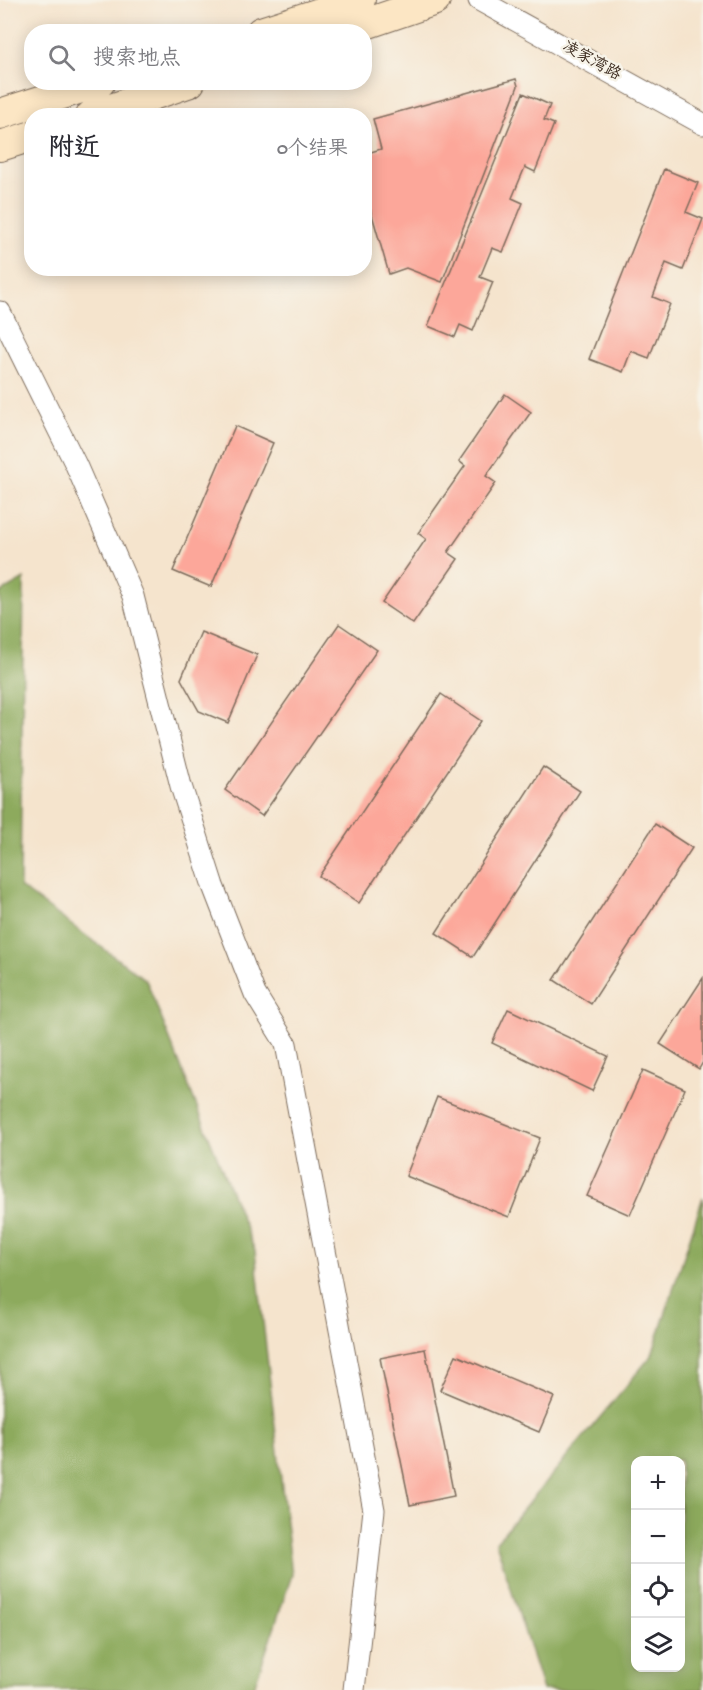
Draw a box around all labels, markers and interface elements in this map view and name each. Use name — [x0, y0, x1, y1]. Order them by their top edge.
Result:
search box — [24, 24, 372, 90]
street label: 凌家湾路 — [558, 36, 625, 86]
icon: search — [45, 41, 78, 74]
text: 搜索地点 — [93, 47, 181, 73]
text: 附近 — [48, 135, 100, 166]
text: 0个结果 — [277, 139, 348, 162]
map controls — [631, 1456, 685, 1672]
button: + — [631, 1456, 685, 1510]
button: − — [631, 1510, 685, 1564]
button: locate — [631, 1564, 685, 1618]
button: layers — [631, 1618, 685, 1672]

